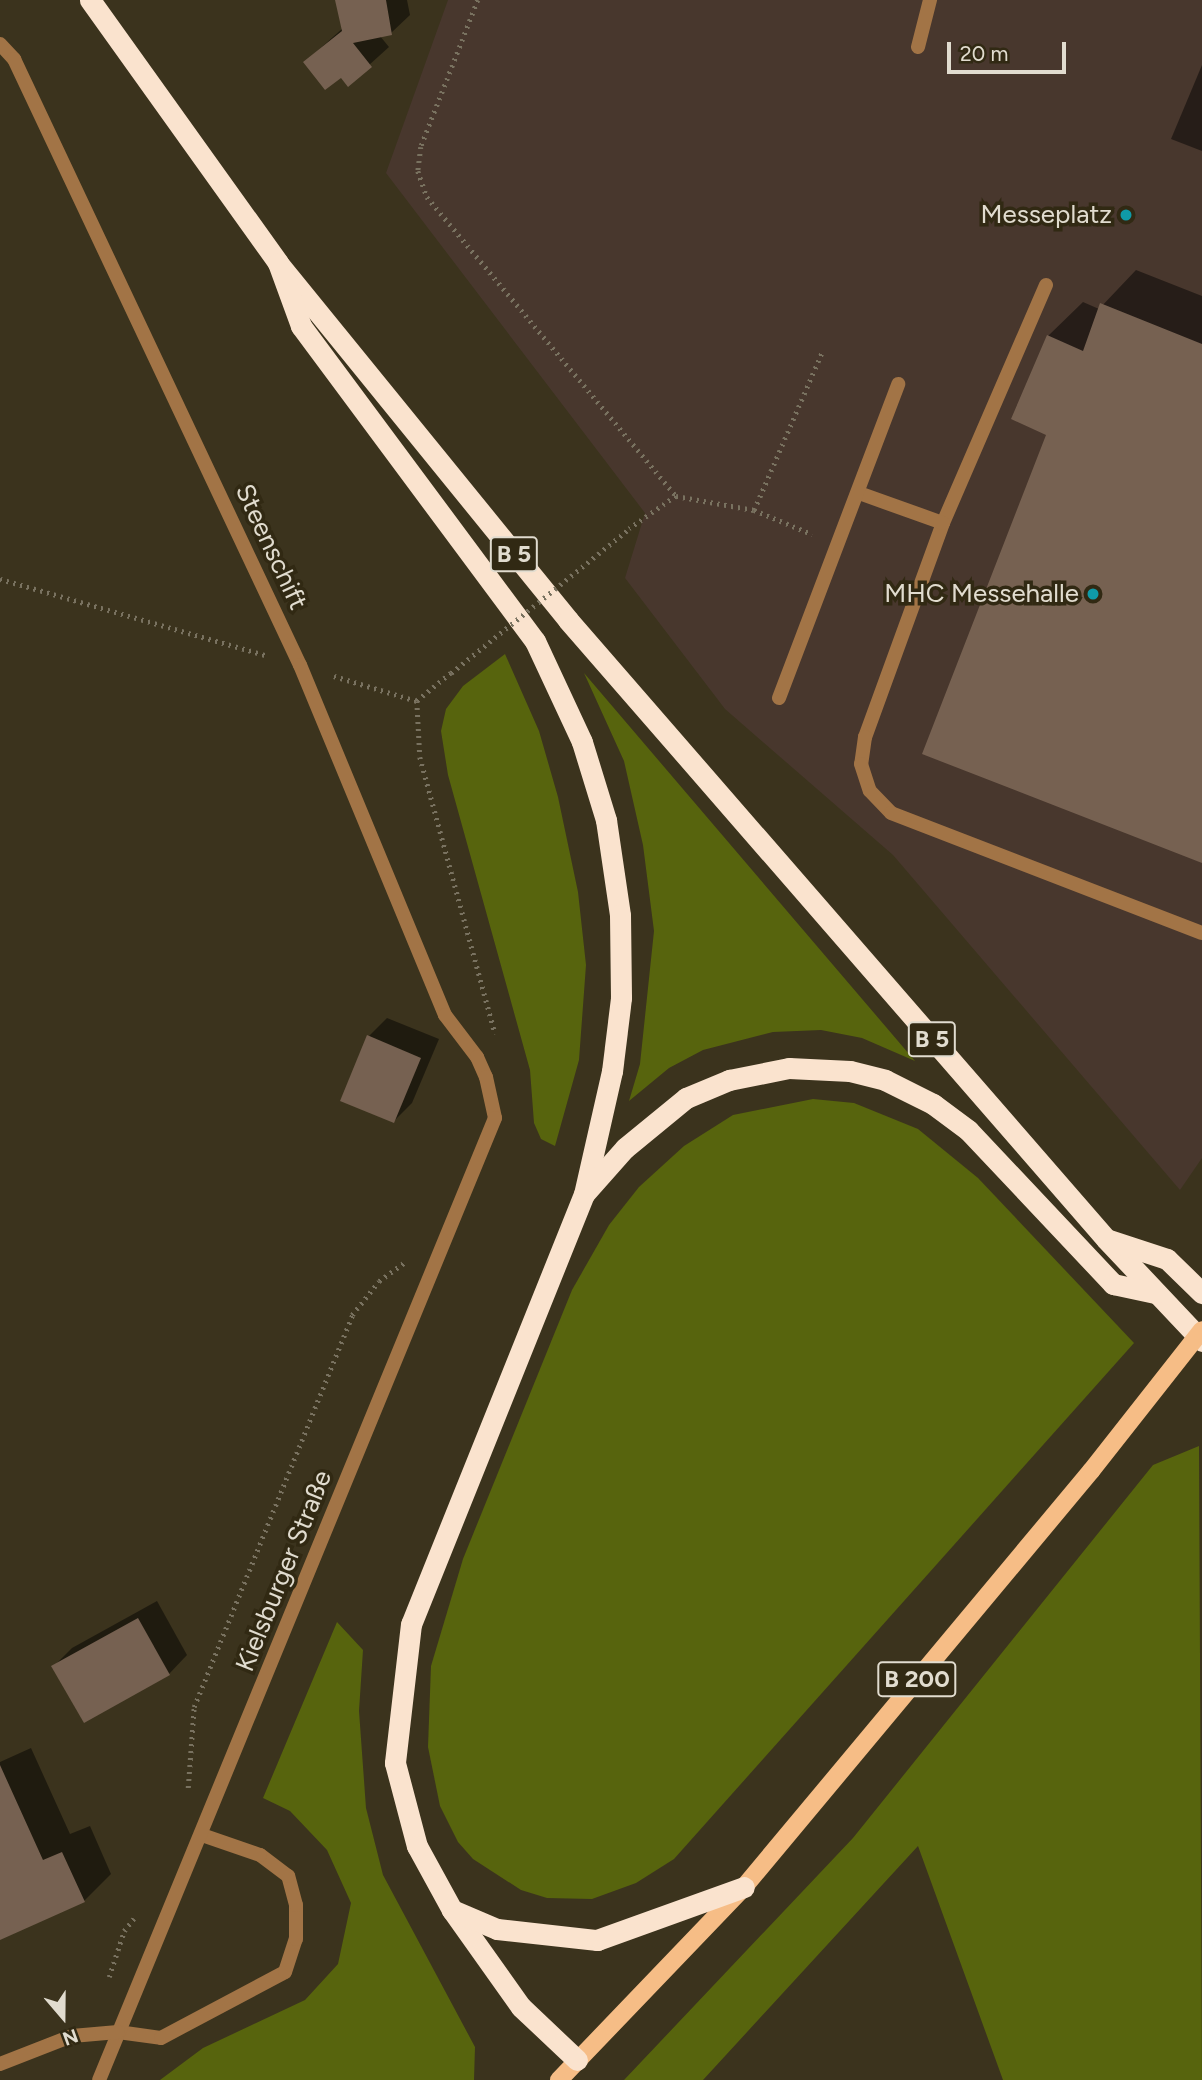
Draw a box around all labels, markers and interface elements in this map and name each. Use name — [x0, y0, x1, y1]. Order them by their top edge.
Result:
scale bar — [950, 28, 1069, 72]
text: 20 m — [960, 41, 1008, 66]
place label: Messeplatz — [980, 199, 1112, 231]
marker: Messeplatz — [1118, 207, 1134, 223]
street label: Steenschift — [228, 479, 314, 615]
road number: B 5 — [490, 534, 538, 574]
place label: MHC Messehalle — [884, 578, 1079, 610]
marker: MHC Messehalle — [1085, 586, 1101, 602]
road number: B 5 — [908, 1018, 956, 1059]
street label: Kielsburger Straße — [229, 1466, 339, 1676]
road number: B 200 — [877, 1658, 957, 1700]
north arrow — [28, 1982, 98, 2052]
text: N — [60, 2024, 81, 2051]

